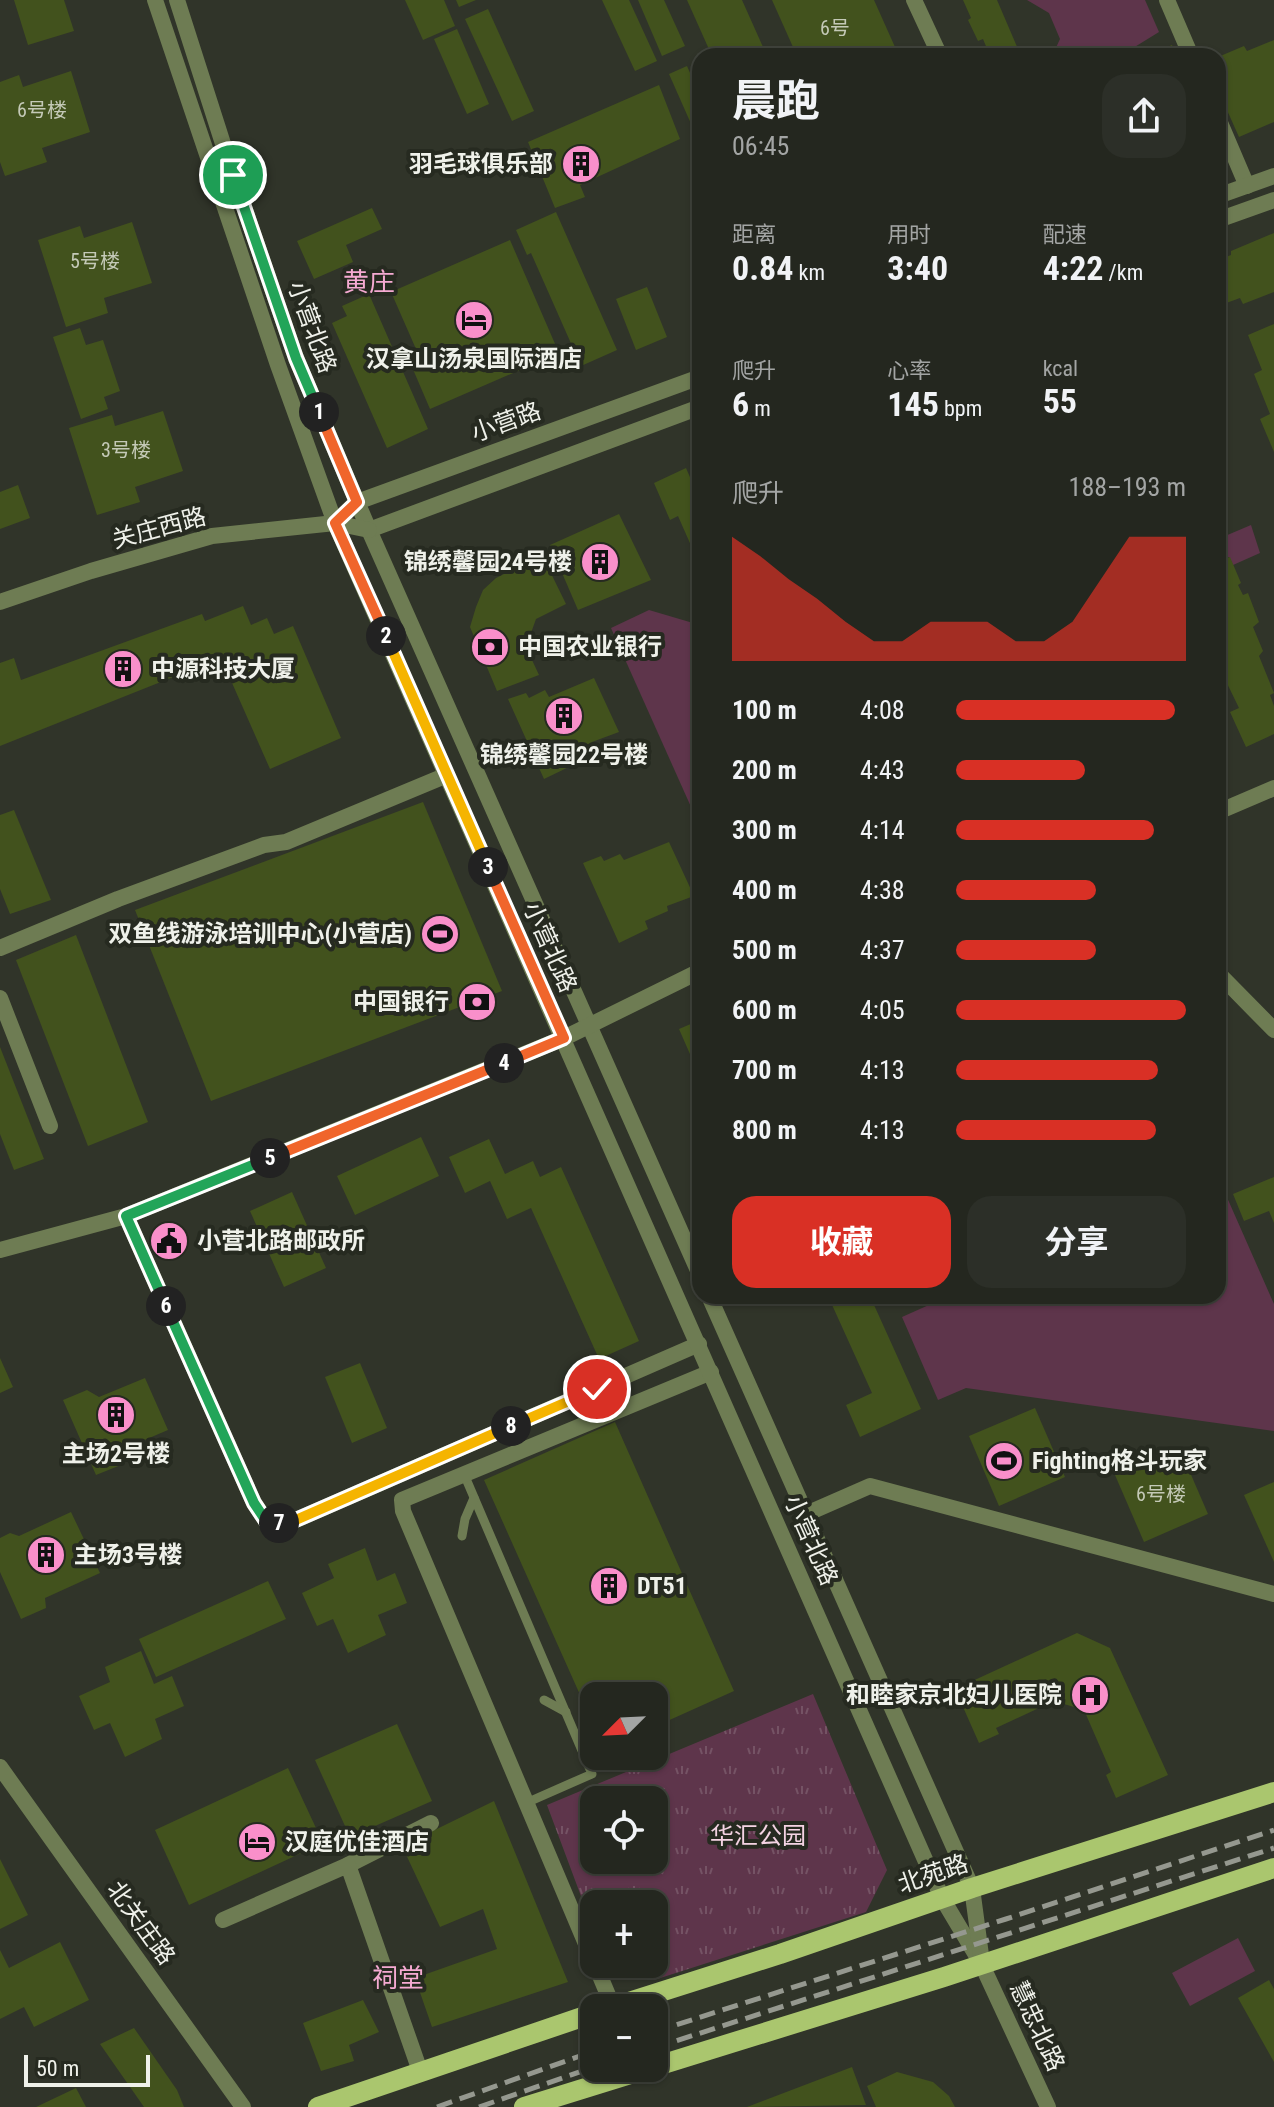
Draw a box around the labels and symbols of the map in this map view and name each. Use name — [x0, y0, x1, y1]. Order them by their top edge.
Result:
house number: 6号 — [820, 16, 850, 40]
house number: 6号楼 — [17, 98, 67, 122]
pin — [199, 141, 267, 209]
building icon: 羽毛球俱乐部 — [560, 143, 602, 185]
place label: 羽毛球俱乐部 — [409, 150, 553, 178]
house number: 5号楼 — [70, 249, 120, 273]
district label: 黄庄 — [343, 267, 395, 297]
street label: 小营北路 — [282, 277, 342, 377]
hotel icon: 汉拿山汤泉国际酒店 — [453, 299, 495, 341]
place label: 汉拿山汤泉国际酒店 — [366, 345, 582, 373]
pin: 1 — [299, 392, 339, 432]
street label: 小营路 — [467, 397, 545, 447]
house number: 3号楼 — [101, 438, 151, 462]
street label: 关庄西路 — [109, 502, 209, 554]
building icon: 锦绣馨园24号楼 — [579, 541, 621, 583]
place label: 锦绣馨园24号楼 — [404, 548, 572, 576]
pin: 2 — [366, 616, 406, 656]
bank icon: 中国农业银行 — [469, 626, 511, 668]
place label: 中国农业银行 — [518, 633, 662, 661]
building icon: 中源科技大厦 — [102, 648, 144, 690]
place label: 中源科技大厦 — [151, 655, 295, 683]
building icon: 锦绣馨园22号楼 — [543, 695, 585, 737]
place label: 锦绣馨园22号楼 — [480, 741, 648, 769]
pin: 3 — [468, 847, 508, 887]
street label: 小营北路 — [518, 897, 582, 997]
sports icon: 双鱼线游泳培训中心(小营店) — [419, 913, 461, 955]
place label: 双鱼线游泳培训中心(小营店) — [108, 920, 412, 948]
bank icon: 中国银行 — [456, 981, 498, 1023]
place label: 中国银行 — [353, 988, 449, 1016]
pin: 4 — [484, 1043, 524, 1083]
pin: 5 — [250, 1138, 290, 1178]
public building icon: 小营北路邮政所 — [148, 1220, 190, 1262]
place label: 小营北路邮政所 — [197, 1227, 365, 1255]
pin: 6 — [146, 1286, 186, 1326]
pin — [563, 1355, 631, 1423]
building icon: 主场2号楼 — [95, 1394, 137, 1436]
pin: 8 — [491, 1406, 531, 1446]
place label: 主场2号楼 — [62, 1440, 170, 1468]
sports icon: Fighting格斗玩家 — [983, 1440, 1025, 1482]
place label: Fighting格斗玩家 — [1032, 1447, 1207, 1475]
house number: 6号楼 — [1136, 1482, 1186, 1506]
street label: 小营北路 — [779, 1490, 843, 1590]
pin: 7 — [259, 1503, 299, 1543]
building icon: 主场3号楼 — [25, 1534, 67, 1576]
place label: 主场3号楼 — [74, 1541, 182, 1569]
building icon: DT51 — [588, 1565, 630, 1607]
place label: DT51 — [637, 1572, 687, 1600]
hospital icon: 和睦家京北妇儿医院 — [1069, 1674, 1111, 1716]
place label: 和睦家京北妇儿医院 — [846, 1681, 1062, 1709]
north arrow — [580, 1682, 668, 1770]
hotel icon: 汉庭优佳酒店 — [236, 1821, 278, 1863]
park label: 华汇公园 — [710, 1822, 806, 1850]
place label: 汉庭优佳酒店 — [285, 1828, 429, 1856]
street label: 北苑路 — [894, 1849, 972, 1899]
street label: 北关庄路 — [101, 1876, 181, 1970]
district label: 祠堂 — [372, 1963, 424, 1993]
street label: 慧忠北路 — [1004, 1977, 1070, 2075]
scale bar — [24, 2051, 150, 2087]

